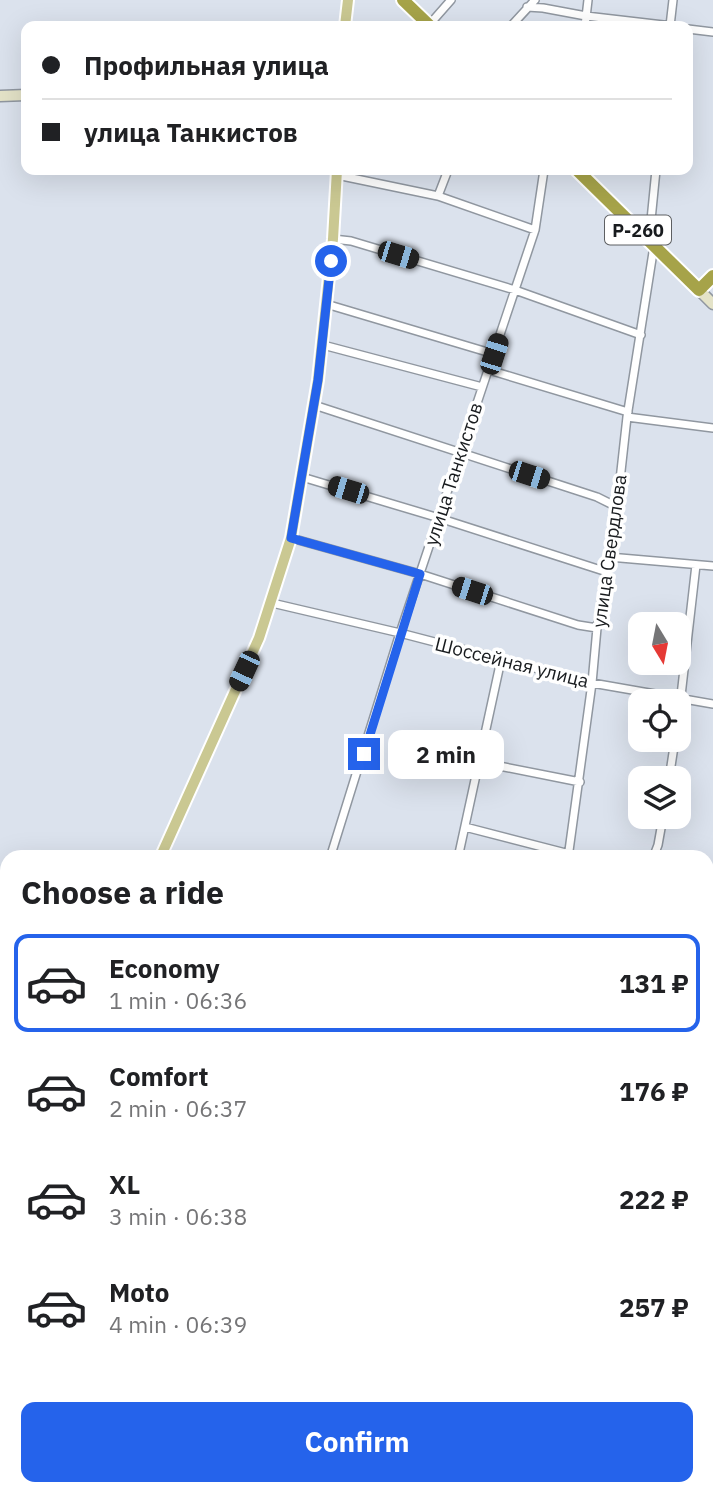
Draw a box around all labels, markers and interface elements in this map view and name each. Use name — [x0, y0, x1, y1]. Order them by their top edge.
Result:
text: Профильная улица — [84, 48, 329, 82]
text: улица Танкистов — [84, 115, 298, 149]
road number: Р-260 — [605, 215, 671, 244]
car — [375, 239, 422, 271]
route start — [315, 245, 347, 277]
car — [478, 331, 511, 377]
street label: улица Танкистов — [419, 399, 487, 549]
car — [506, 459, 553, 491]
street label: улица Свердлова — [586, 473, 632, 629]
car — [325, 474, 372, 506]
car — [449, 575, 496, 607]
north arrow — [628, 612, 691, 676]
map controls — [628, 612, 691, 829]
street label: Шоссейная улица — [432, 631, 592, 693]
car — [226, 648, 263, 694]
button: locate — [628, 689, 691, 752]
callout: 2 min — [388, 730, 504, 778]
route end — [348, 738, 380, 770]
text: 2 min — [416, 739, 476, 769]
button: layers — [628, 766, 691, 829]
text: Choose a ride — [21, 871, 224, 913]
text: Economy — [109, 951, 220, 985]
icon: car — [25, 952, 88, 1015]
text: 131 ₽ — [619, 966, 689, 1000]
text: 1 min · 06:36 — [109, 985, 247, 1015]
text: Comfort — [109, 1059, 208, 1093]
icon: car — [25, 1060, 88, 1123]
text: 176 ₽ — [619, 1074, 689, 1108]
text: 2 min · 06:37 — [109, 1093, 247, 1123]
text: XL — [109, 1167, 140, 1201]
icon: car — [25, 1168, 88, 1231]
text: 222 ₽ — [619, 1182, 689, 1216]
text: 3 min · 06:38 — [109, 1201, 247, 1231]
text: Moto — [109, 1275, 169, 1309]
icon: car — [25, 1276, 88, 1339]
text: 257 ₽ — [619, 1290, 689, 1324]
text: 4 min · 06:39 — [109, 1309, 247, 1339]
button: Confirm — [21, 1402, 693, 1482]

